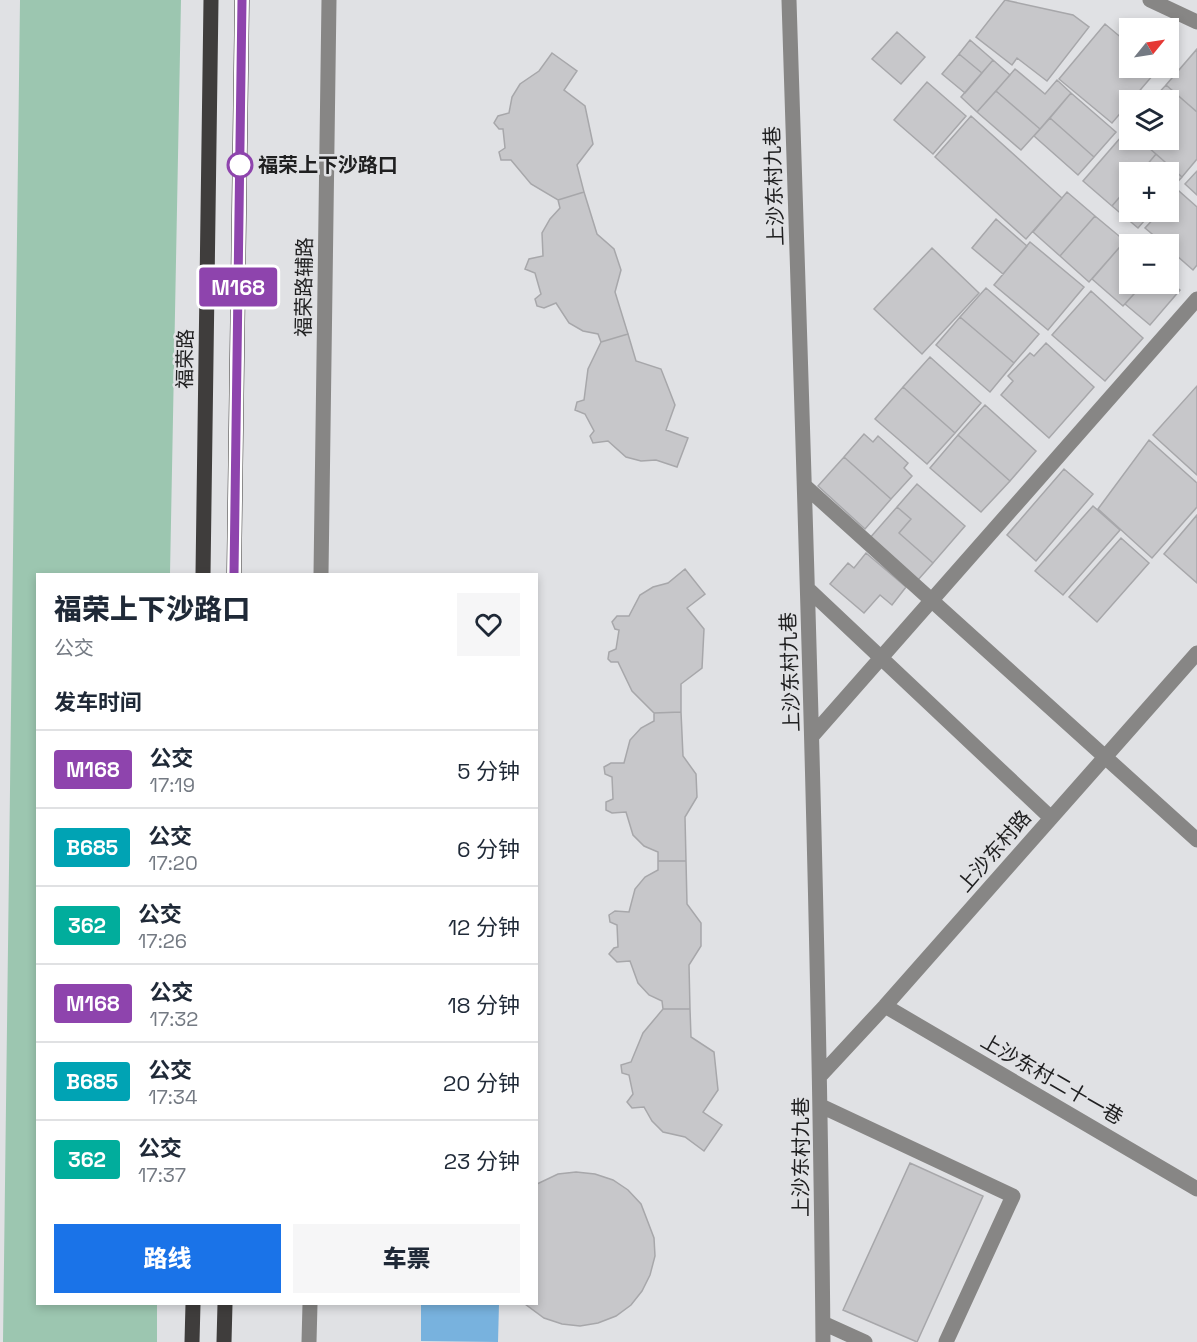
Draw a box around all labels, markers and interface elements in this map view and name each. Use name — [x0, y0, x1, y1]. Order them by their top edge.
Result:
north arrow — [1119, 18, 1179, 78]
map controls — [1119, 18, 1179, 294]
button: layers — [1119, 90, 1179, 150]
street label: 上沙东村九巷 — [759, 126, 789, 246]
marker: 福荣上下沙路口 — [227, 152, 253, 178]
place label: 福荣上下沙路口 — [258, 152, 398, 178]
button: + — [1119, 162, 1179, 222]
button: − — [1119, 234, 1179, 294]
street label: 福荣路辅路 — [290, 237, 318, 337]
line badge: M168 — [196, 268, 280, 306]
text: M168 — [211, 274, 265, 301]
street label: 福荣路 — [171, 329, 199, 389]
text: 福荣上下沙路口 — [54, 591, 250, 627]
button: heart — [457, 593, 520, 656]
street label: 上沙东村九巷 — [775, 612, 805, 732]
text: 公交 — [54, 635, 94, 661]
text: 发车时间 — [54, 688, 142, 716]
text: 公交 — [150, 744, 194, 772]
text: M168 — [66, 756, 120, 783]
text: 5 分钟 — [457, 757, 520, 785]
text: 17:19 — [150, 772, 195, 798]
street label: 上沙东村路 — [951, 805, 1037, 897]
text: 公交 — [148, 822, 192, 850]
text: B685 — [66, 834, 118, 861]
text: 6 分钟 — [457, 835, 520, 863]
text: 17:20 — [148, 850, 198, 876]
text: 公交 — [138, 900, 182, 928]
text: 362 — [68, 912, 106, 939]
text: 12 分钟 — [448, 913, 520, 941]
text: 17:26 — [138, 928, 187, 954]
text: 公交 — [150, 978, 194, 1006]
text: M168 — [66, 990, 120, 1017]
text: 18 分钟 — [447, 991, 520, 1019]
text: 17:32 — [150, 1006, 198, 1032]
street label: 上沙东村二十一巷 — [976, 1028, 1128, 1130]
text: 公交 — [148, 1056, 192, 1084]
text: B685 — [66, 1068, 118, 1095]
text: 20 分钟 — [443, 1069, 520, 1097]
text: 17:34 — [148, 1084, 197, 1110]
street label: 上沙东村九巷 — [788, 1097, 814, 1217]
text: 公交 — [138, 1134, 182, 1162]
text: 362 — [68, 1146, 106, 1173]
text: 23 分钟 — [444, 1147, 520, 1175]
text: 17:37 — [138, 1162, 186, 1188]
button: 路线 — [54, 1224, 281, 1293]
button: 车票 — [293, 1224, 520, 1293]

